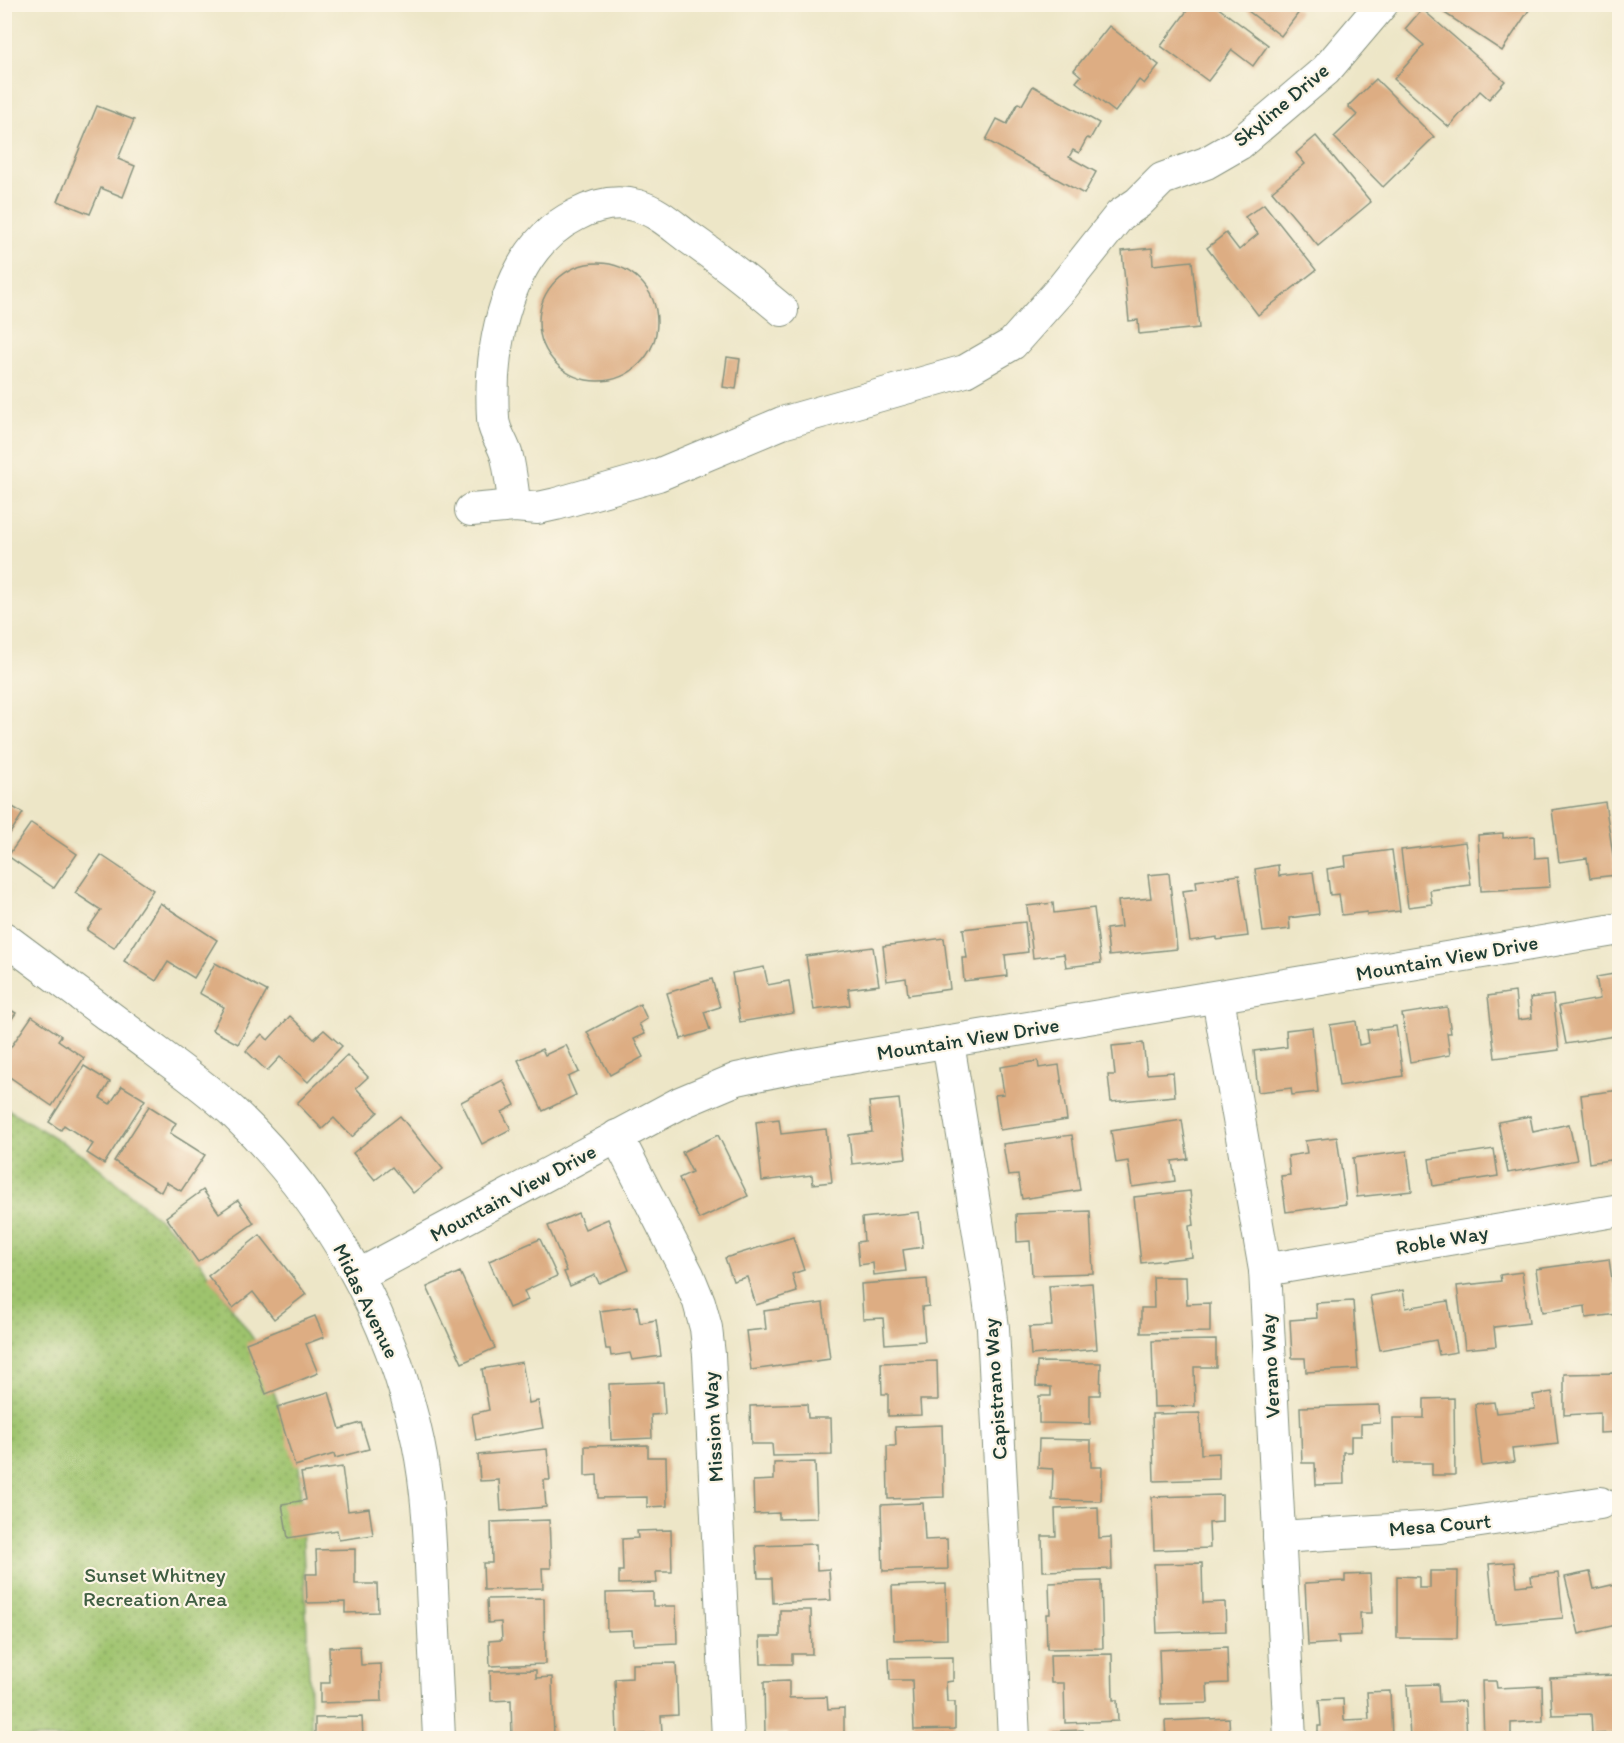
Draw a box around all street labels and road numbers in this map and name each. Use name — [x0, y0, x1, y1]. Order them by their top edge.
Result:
street label: Skyline Drive — [1228, 57, 1334, 152]
street label: Mountain View Drive — [1354, 929, 1540, 986]
street label: Mountain View Drive — [875, 1012, 1061, 1065]
street label: Mountain View Drive — [425, 1138, 600, 1247]
street label: Roble Way — [1394, 1219, 1490, 1260]
street label: Midas Avenue — [328, 1239, 405, 1362]
street label: Verano Way — [1254, 1313, 1285, 1419]
street label: Capistrano Way — [977, 1317, 1012, 1461]
street label: Mission Way — [697, 1371, 728, 1483]
street label: Mesa Court — [1388, 1508, 1492, 1541]

